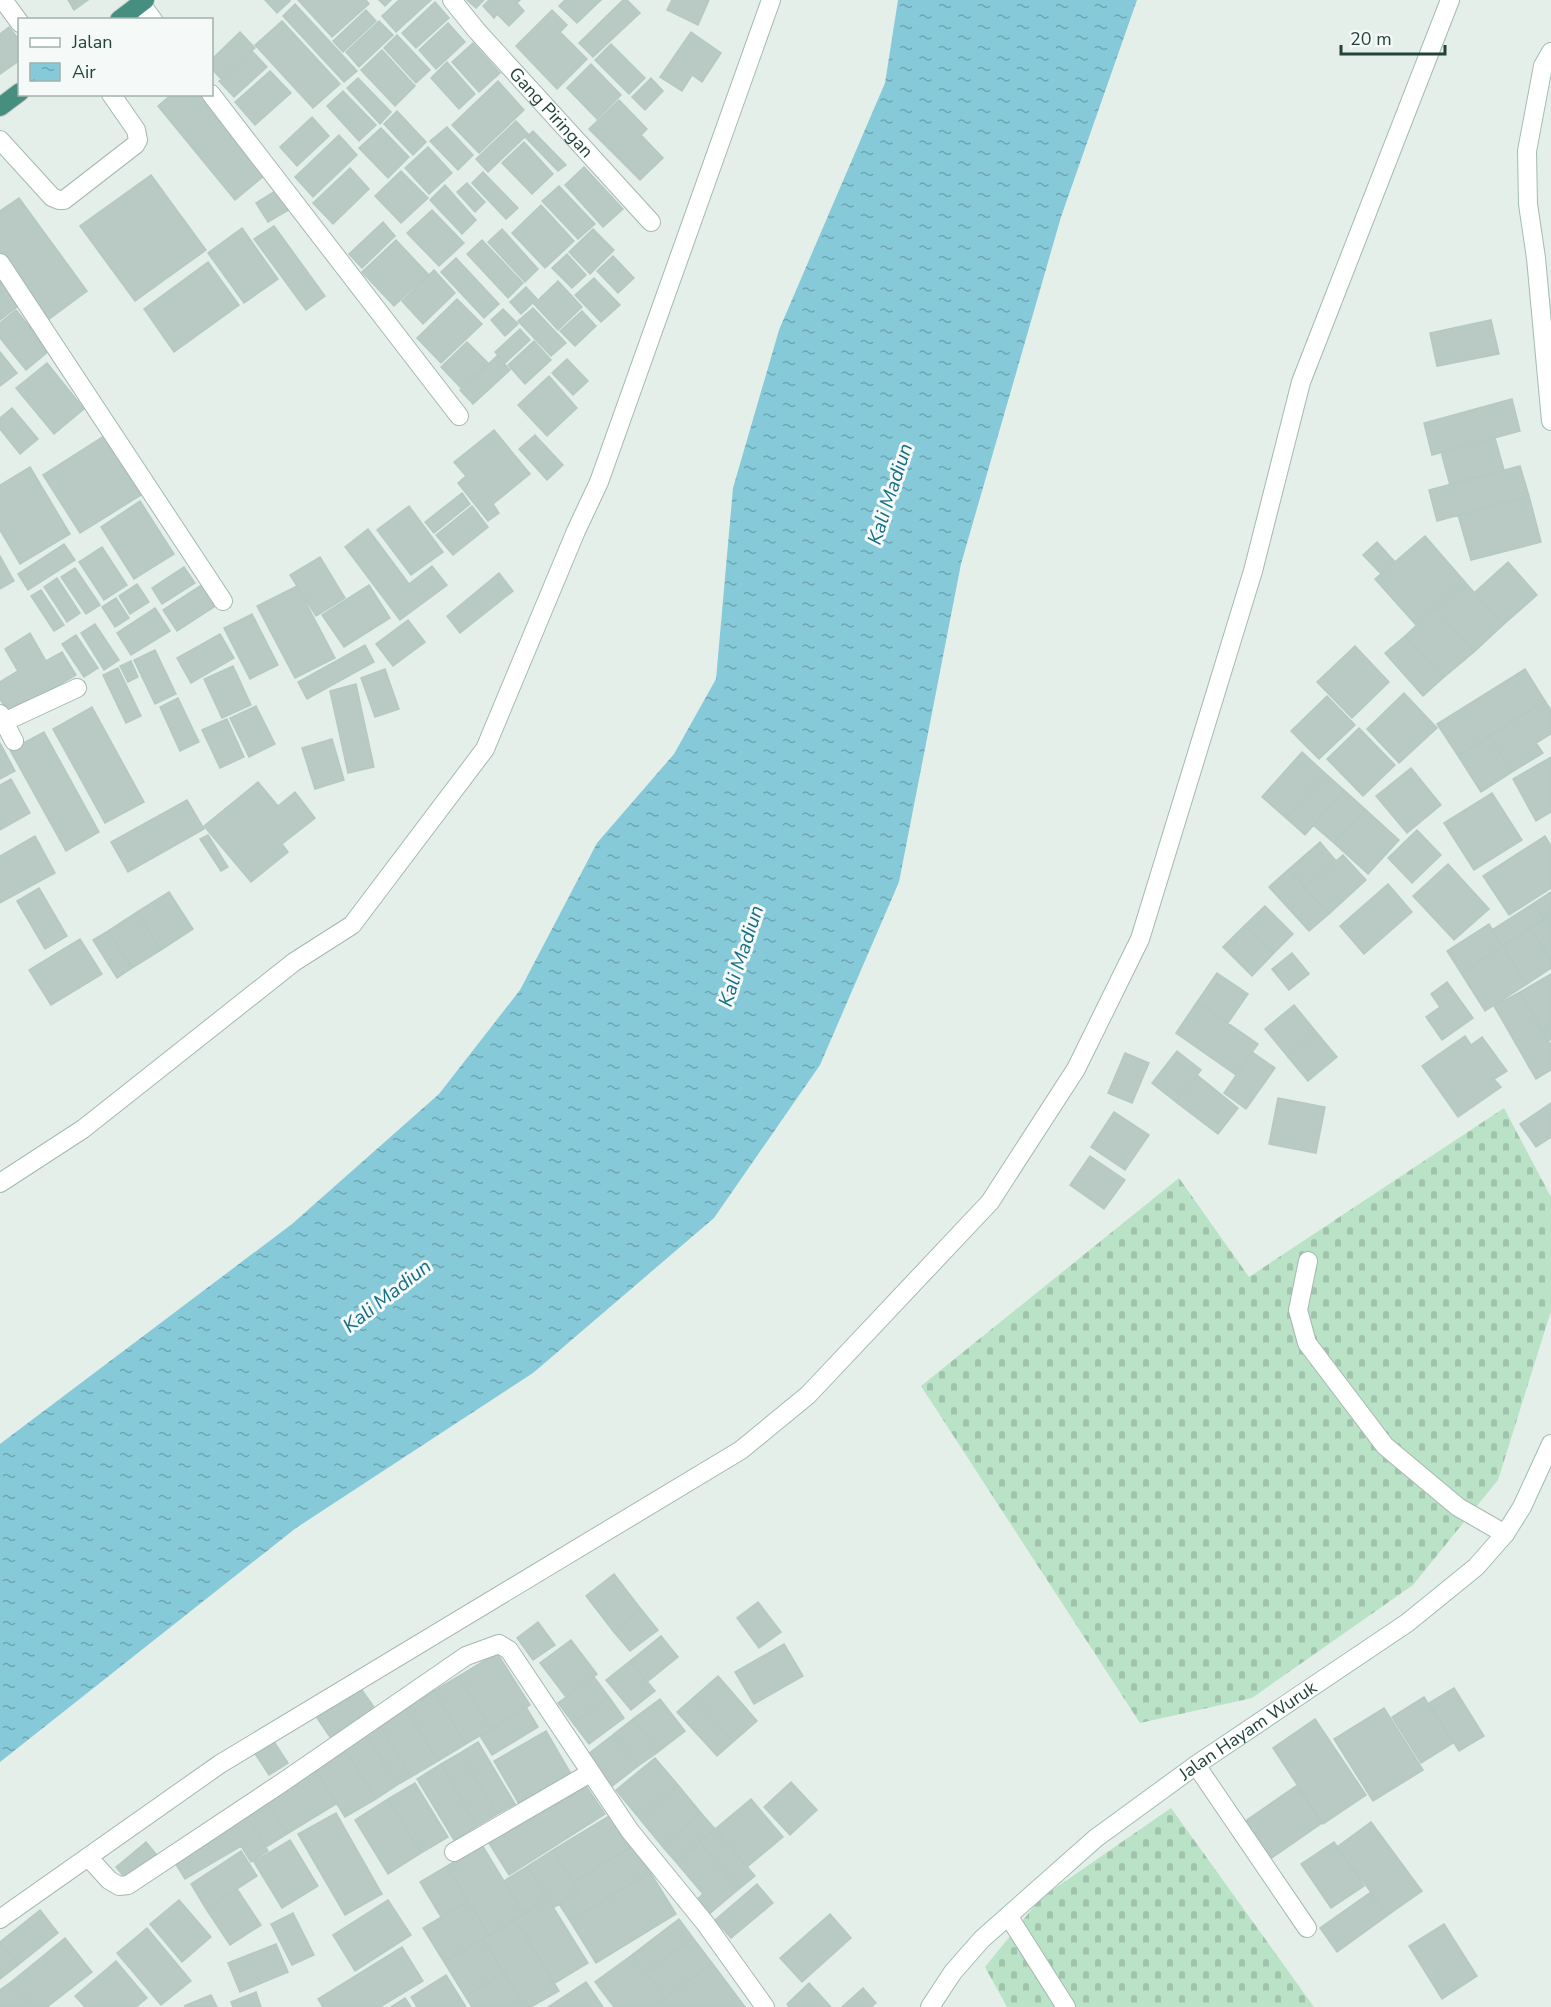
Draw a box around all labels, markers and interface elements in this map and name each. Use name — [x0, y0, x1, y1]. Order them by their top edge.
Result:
legend — [18, 18, 213, 96]
scale bar — [1341, 18, 1444, 56]
text: 20 m — [1350, 27, 1392, 51]
text: Jalan — [71, 30, 112, 54]
text: Air — [72, 60, 96, 84]
street label: Gang Piringan — [504, 62, 599, 163]
water label: Kali Madiun — [861, 440, 919, 548]
water label: Kali Madiun — [712, 902, 770, 1010]
water label: Kali Madiun — [337, 1253, 437, 1339]
street label: Jalan Hayam Wuruk — [1173, 1675, 1322, 1786]

